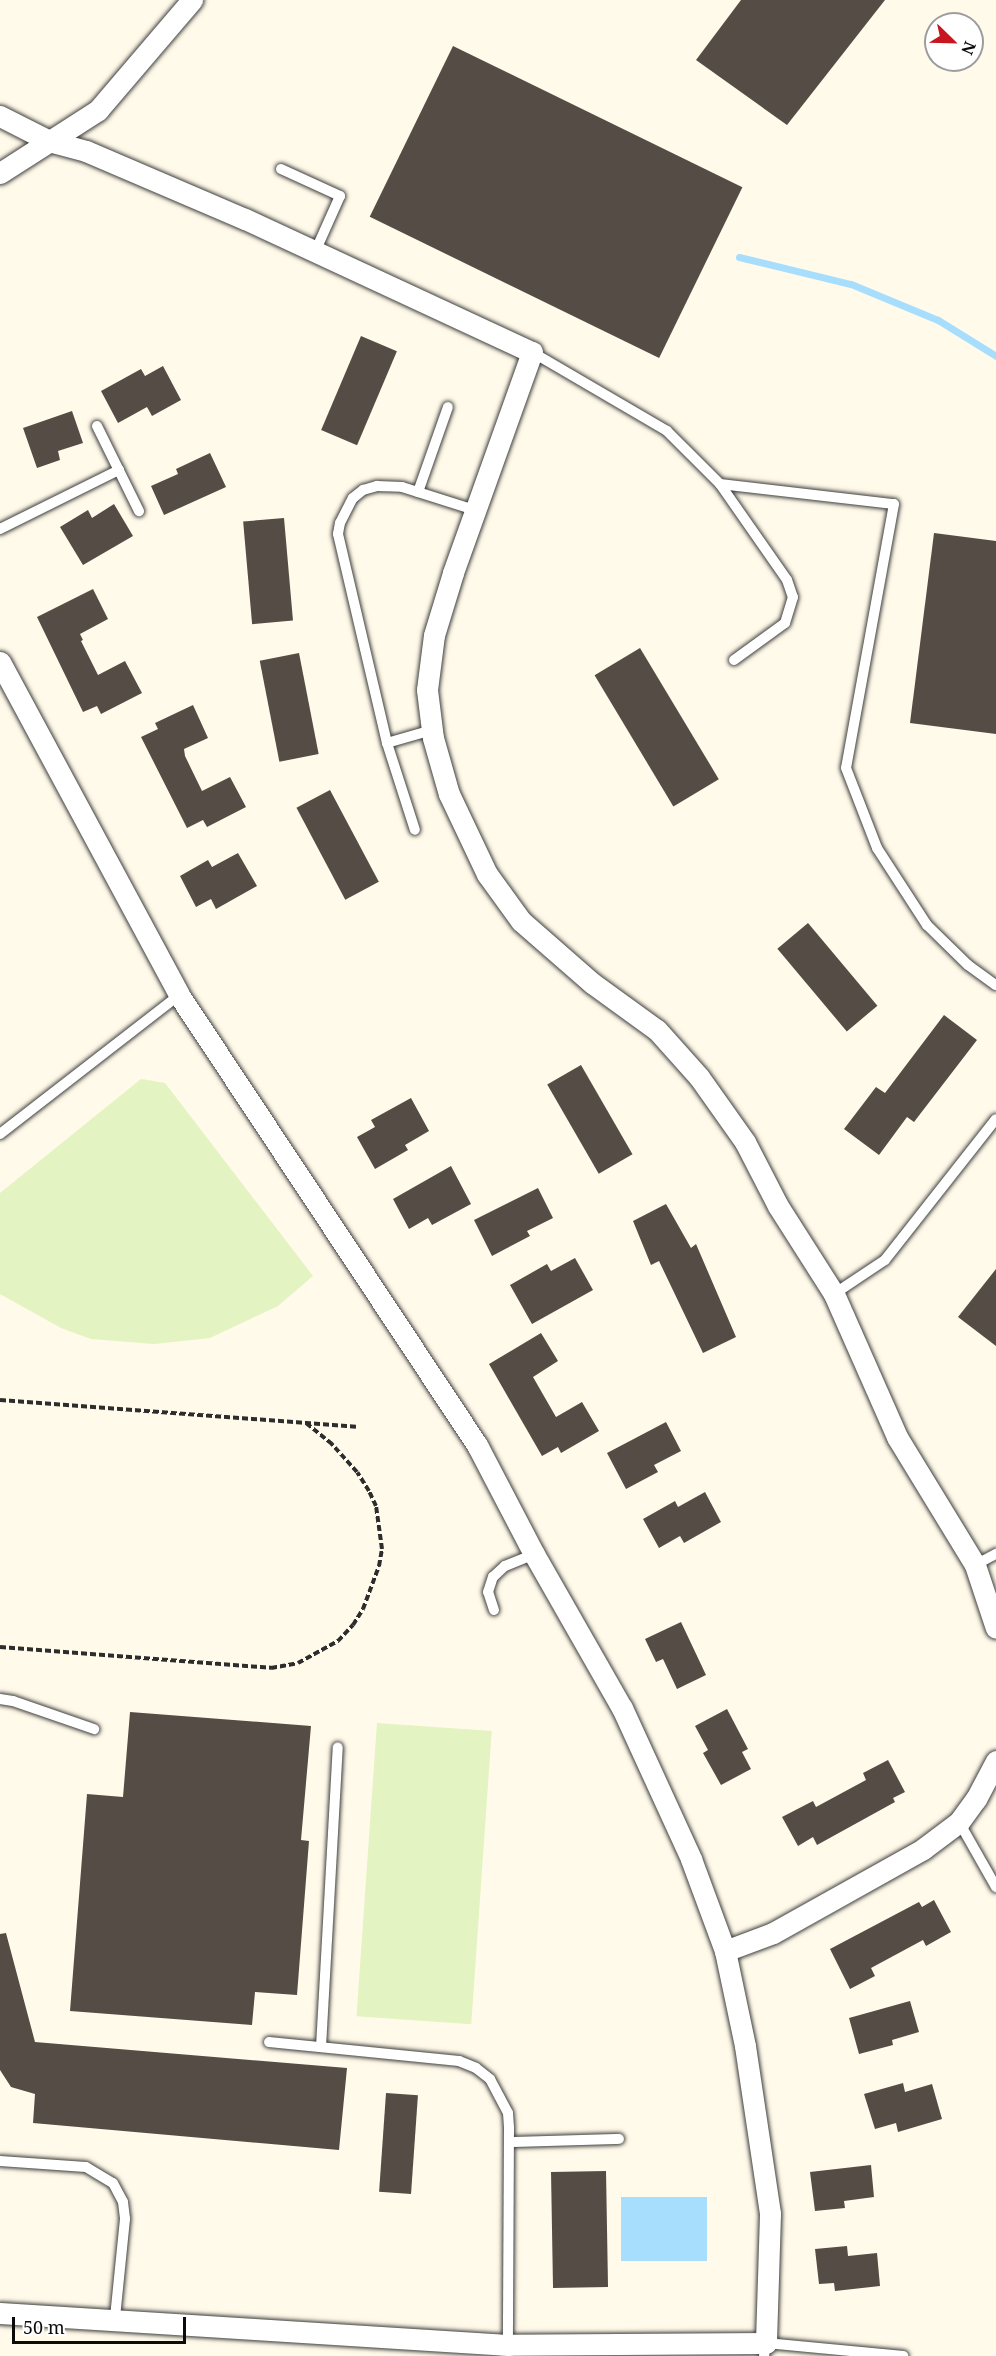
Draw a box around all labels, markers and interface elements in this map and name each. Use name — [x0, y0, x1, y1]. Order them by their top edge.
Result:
north arrow — [924, 12, 984, 72]
text: N — [956, 38, 981, 58]
scale bar — [15, 2305, 189, 2343]
text: 50 m — [23, 2315, 65, 2339]

